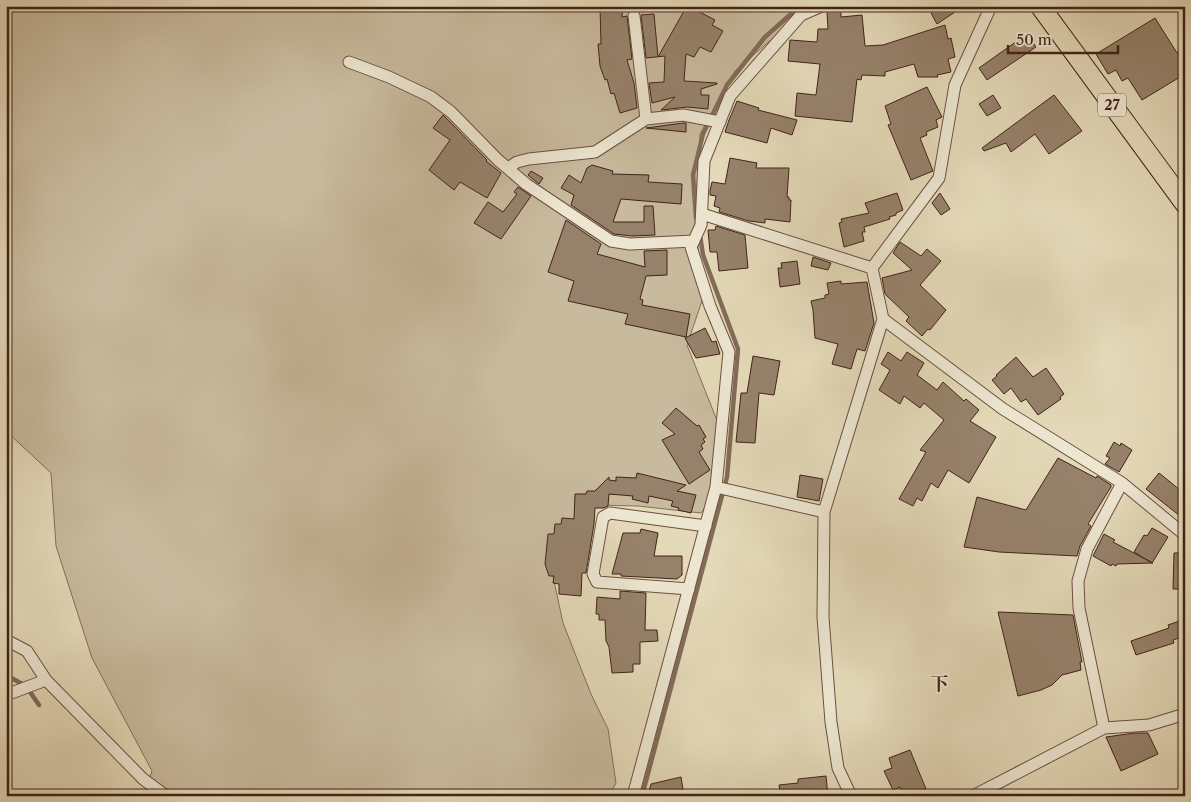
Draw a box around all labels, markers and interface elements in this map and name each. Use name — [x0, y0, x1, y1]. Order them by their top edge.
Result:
scale bar — [1008, 22, 1118, 54]
text: 50 m — [1016, 30, 1052, 49]
road number: 27 — [1098, 94, 1126, 116]
district label: 下 — [930, 673, 948, 695]

